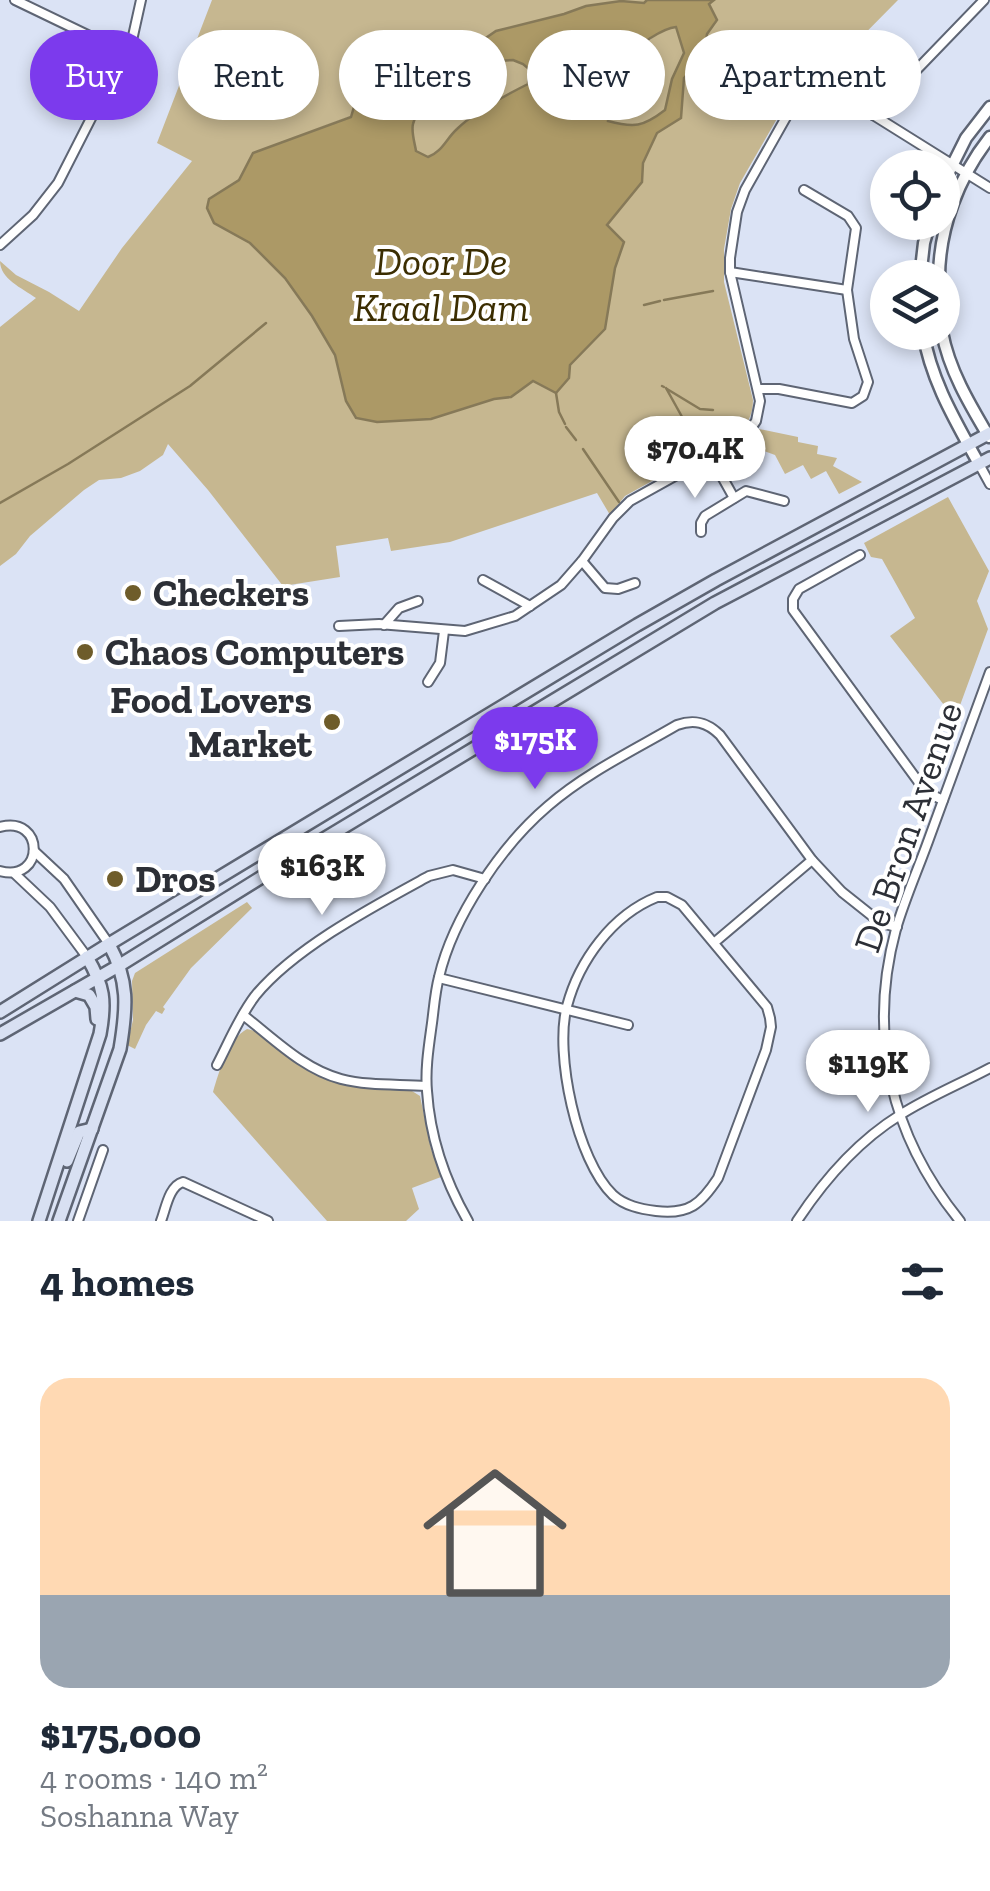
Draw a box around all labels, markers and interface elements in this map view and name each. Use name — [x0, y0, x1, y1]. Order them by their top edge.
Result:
chip: Buy — [30, 30, 158, 120]
chip: Rent — [178, 30, 319, 120]
chip: Filters — [339, 30, 507, 120]
chip: New — [527, 30, 665, 120]
chip: Apartment — [685, 30, 921, 120]
map controls — [870, 150, 960, 350]
button: locate — [870, 150, 960, 240]
water label: Door De Kraal Dam — [353, 237, 529, 331]
button: layers — [870, 260, 960, 350]
pin: $70.4K — [614, 416, 776, 501]
text: $70.4K — [646, 429, 744, 467]
place label: Checkers — [153, 570, 309, 616]
marker: Checkers — [122, 582, 144, 604]
place label: Chaos Computers — [105, 629, 404, 675]
marker: Chaos Computers — [74, 641, 96, 663]
place label: Food Lovers Market — [110, 677, 313, 767]
street label: De Bron Avenue — [844, 696, 972, 958]
pin: $175K — [465, 707, 605, 792]
marker: Food Lovers Market — [321, 711, 343, 733]
text: $175K — [494, 720, 576, 758]
pin: $163K — [252, 833, 392, 918]
text: $163K — [280, 846, 364, 884]
place label: Dros — [135, 856, 216, 902]
marker: Dros — [104, 868, 126, 890]
pin: $119K — [798, 1030, 938, 1115]
text: $119K — [828, 1043, 908, 1081]
icon: filters — [895, 1254, 950, 1309]
text: 4 homes — [40, 1256, 195, 1307]
icon: home — [405, 1443, 585, 1623]
text: $175,000 — [40, 1708, 201, 1759]
text: 4 rooms · 140 m² — [40, 1759, 268, 1797]
text: Soshanna Way — [40, 1797, 239, 1835]

